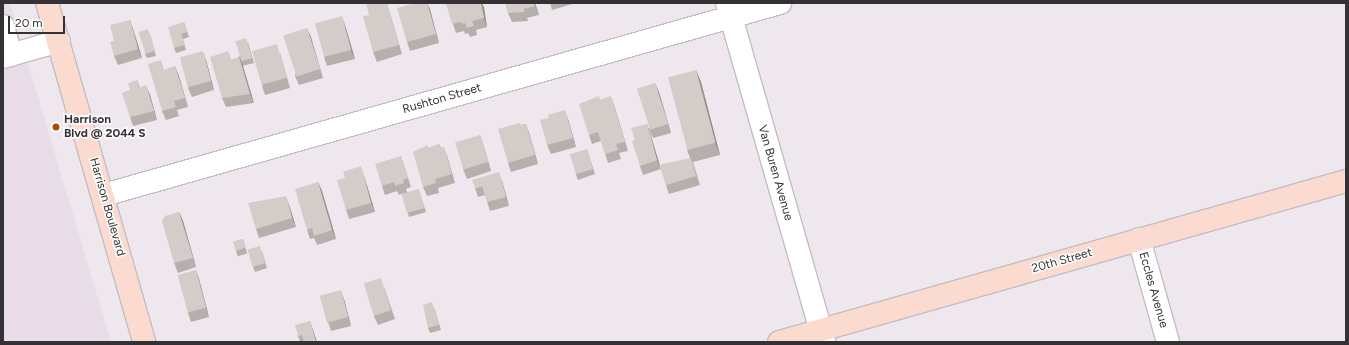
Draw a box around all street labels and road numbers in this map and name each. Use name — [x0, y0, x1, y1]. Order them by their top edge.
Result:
street label: Rushton Street — [401, 81, 483, 117]
street label: Van Buren Avenue — [755, 124, 795, 222]
street label: Harrison Boulevard — [86, 156, 128, 258]
street label: 20th Street — [1030, 246, 1094, 276]
street label: Eccles Avenue — [1135, 250, 1171, 330]

